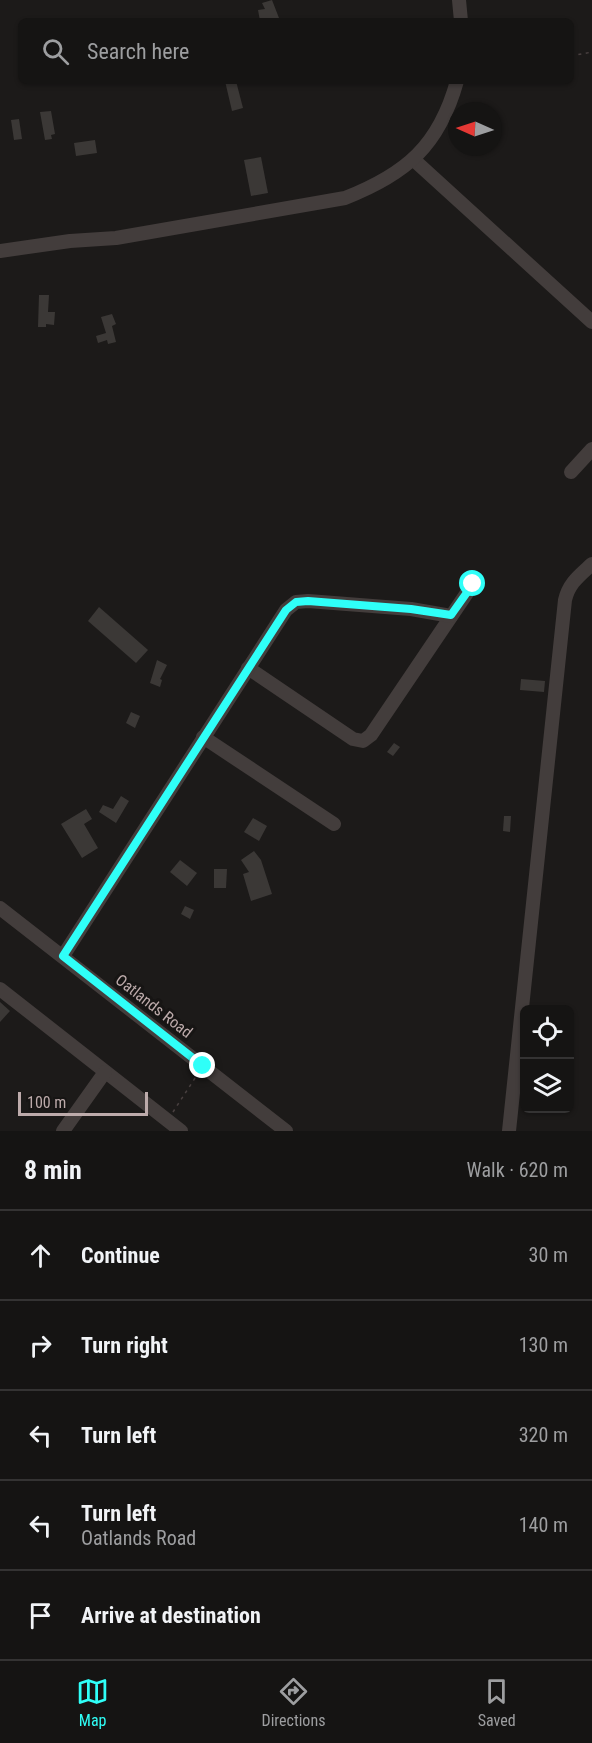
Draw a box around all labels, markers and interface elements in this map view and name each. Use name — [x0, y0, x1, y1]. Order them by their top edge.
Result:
search box — [18, 18, 574, 84]
icon: search — [39, 35, 72, 68]
text: Search here — [87, 39, 189, 64]
north arrow — [448, 102, 502, 156]
route start — [459, 570, 485, 596]
street label: Oatlands Road — [112, 970, 196, 1042]
map controls — [520, 1005, 574, 1113]
button: locate — [520, 1005, 574, 1059]
route end — [189, 1052, 215, 1078]
button: layers — [520, 1059, 574, 1113]
scale bar — [18, 1089, 148, 1116]
text: 100 m — [27, 1093, 66, 1112]
text: 8 min — [24, 1155, 82, 1185]
text: Walk · 620 m — [467, 1158, 568, 1182]
icon: ahead — [24, 1239, 57, 1272]
text: Continue — [81, 1243, 160, 1268]
text: 30 m — [529, 1243, 568, 1267]
icon: right — [24, 1329, 57, 1362]
text: Turn right — [81, 1333, 168, 1358]
text: 130 m — [519, 1333, 568, 1357]
icon: left — [24, 1419, 57, 1452]
text: Turn left — [81, 1423, 156, 1448]
text: 320 m — [519, 1423, 568, 1447]
text: Turn left — [81, 1501, 156, 1526]
icon: left — [24, 1509, 57, 1542]
text: 140 m — [519, 1513, 568, 1537]
text: Oatlands Road — [81, 1526, 196, 1550]
icon: arrive — [24, 1599, 57, 1632]
text: Arrive at destination — [81, 1603, 261, 1628]
tab: Map — [76, 1675, 109, 1730]
tab: Directions — [262, 1675, 325, 1730]
tab: Saved — [478, 1675, 516, 1730]

